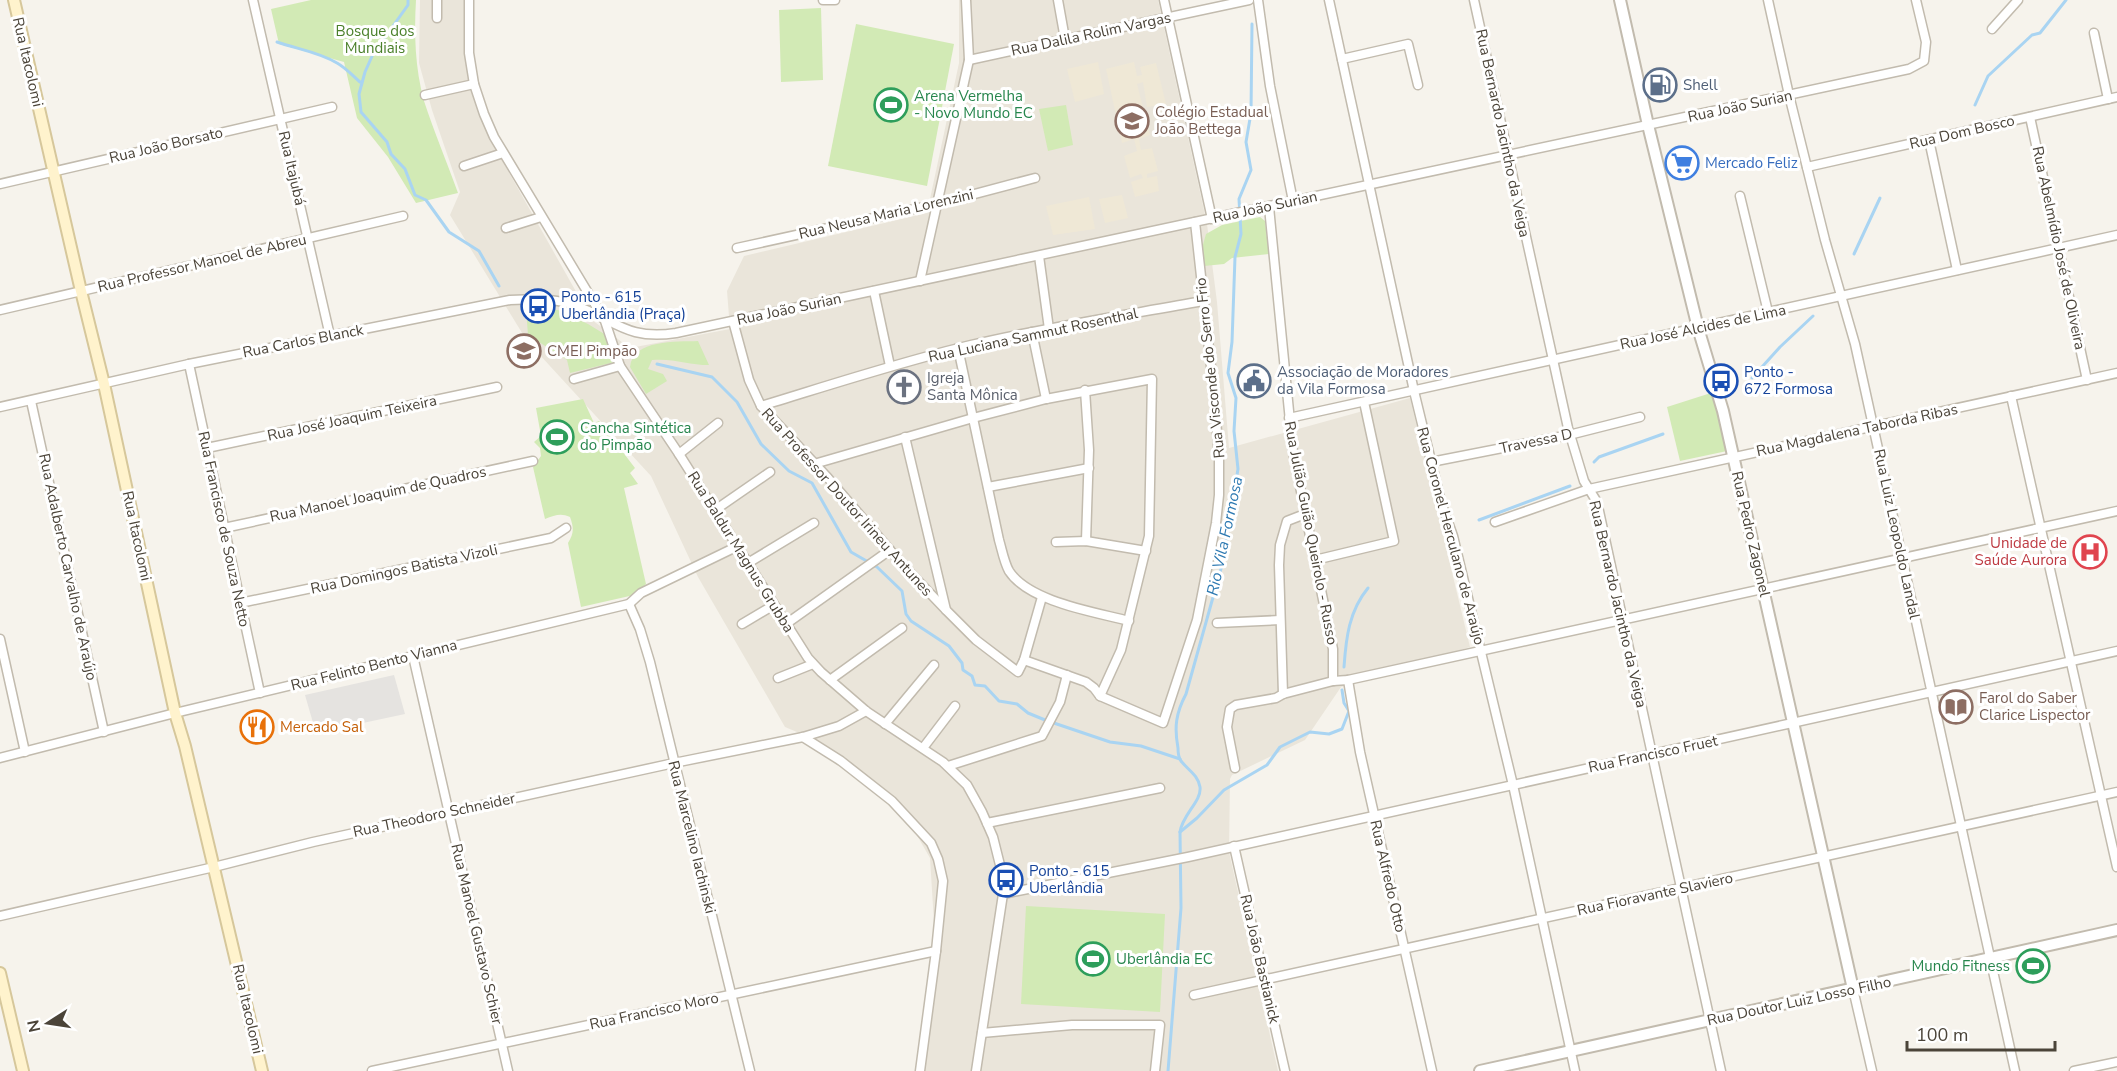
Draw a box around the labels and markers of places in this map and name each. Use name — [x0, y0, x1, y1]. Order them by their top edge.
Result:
fuel station icon: Shell — [1642, 67, 1678, 103]
place label: Shell — [1683, 75, 1718, 95]
place label: Arena Vermelha - Novo Mundo EC — [914, 86, 1033, 123]
sports icon: Arena Vermelha - Novo Mundo EC — [873, 87, 909, 123]
place label: Colégio Estadual João Bettega — [1154, 102, 1269, 139]
school or university icon: Colégio Estadual João Bettega — [1114, 103, 1150, 139]
supermarket icon: Mercado Feliz — [1664, 145, 1700, 181]
place label: Mercado Feliz — [1705, 153, 1798, 173]
place label: Ponto - 615 Uberlândia (Praça) — [561, 287, 686, 324]
bus stop icon: Ponto - 615 Uberlândia (Praça) — [520, 288, 556, 324]
school or university icon: CMEI Pimpão — [506, 333, 542, 369]
place label: CMEI Pimpão — [547, 341, 637, 361]
place label: Associação de Moradores da Vila Formosa — [1277, 362, 1449, 399]
place label: Ponto - 672 Formosa — [1744, 362, 1833, 399]
public building icon: Associação de Moradores da Vila Formosa — [1236, 363, 1272, 399]
bus stop icon: Ponto - 672 Formosa — [1703, 363, 1739, 399]
place label: Igreja Santa Mônica — [927, 368, 1018, 405]
church icon: Igreja Santa Mônica — [886, 369, 922, 405]
place label: Cancha Sintética do Pimpão — [580, 418, 692, 455]
sports icon: Cancha Sintética do Pimpão — [539, 419, 575, 455]
place label: Unidade de Saúde Aurora — [1975, 533, 2067, 570]
hospital icon: Unidade de Saúde Aurora — [2072, 534, 2108, 570]
place label: Farol do Saber Clarice Lispector — [1979, 688, 2091, 725]
library icon: Farol do Saber Clarice Lispector — [1938, 689, 1974, 725]
restaurant icon: Mercado Sal — [239, 709, 275, 745]
place label: Mercado Sal — [280, 717, 364, 737]
place label: Ponto - 615 Uberlândia — [1029, 861, 1110, 898]
bus stop icon: Ponto - 615 Uberlândia — [988, 862, 1024, 898]
sports icon: Uberlândia EC — [1075, 941, 1111, 977]
sports icon: Mundo Fitness — [2015, 948, 2051, 984]
place label: Uberlândia EC — [1116, 949, 1213, 969]
place label: Mundo Fitness — [1911, 956, 2010, 976]

